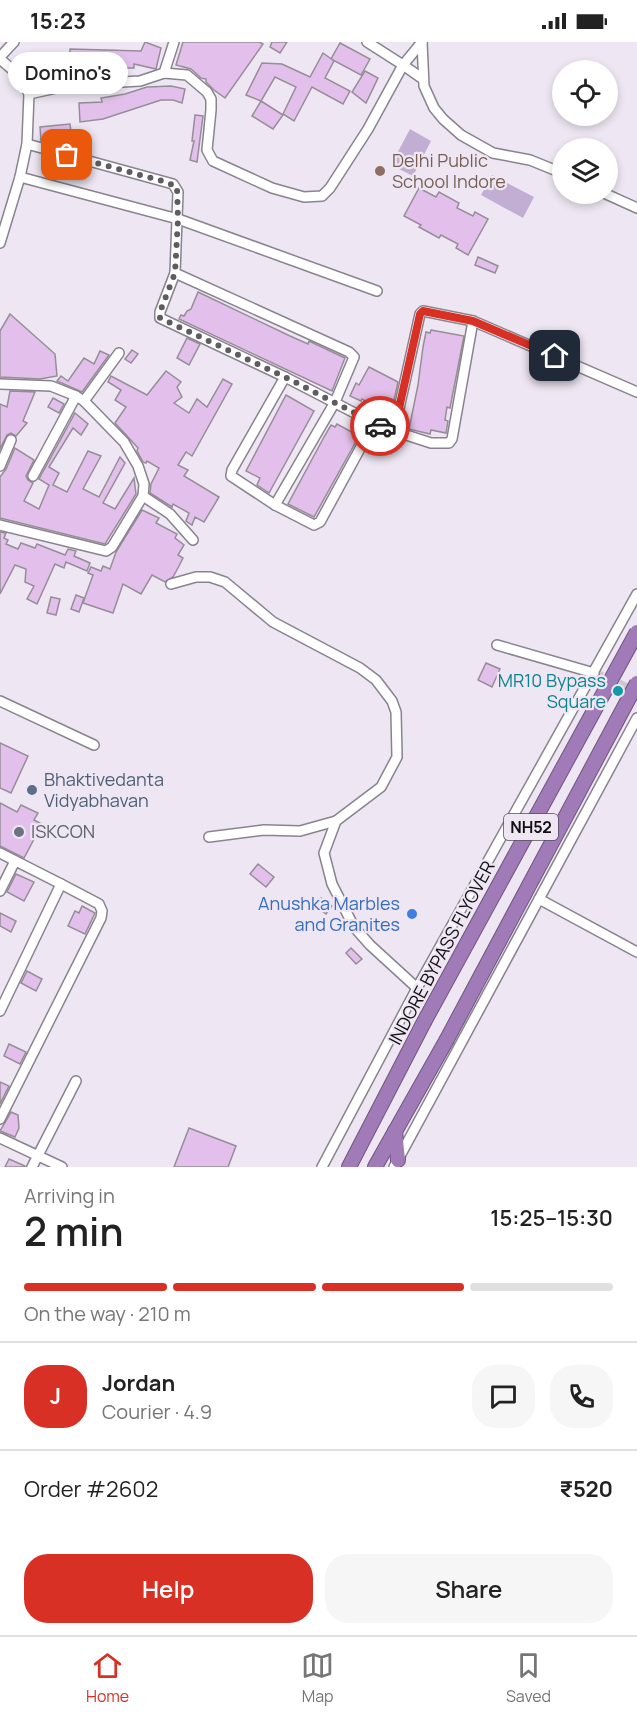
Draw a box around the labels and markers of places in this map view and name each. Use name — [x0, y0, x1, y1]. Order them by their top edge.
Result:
callout: Domino's — [7, 53, 127, 95]
pin — [41, 129, 92, 180]
place label: Delhi Public School Indore — [392, 148, 506, 193]
marker: Delhi Public School Indore — [373, 164, 387, 178]
pin — [529, 330, 580, 381]
place label: MR10 Bypass Square — [498, 668, 606, 713]
marker: MR10 Bypass Square — [611, 684, 625, 698]
place label: Bhaktivedanta Vidyabhavan — [44, 767, 164, 812]
marker: Bhaktivedanta Vidyabhavan — [25, 783, 39, 797]
place label: ISKCON — [31, 819, 95, 843]
marker: ISKCON — [12, 825, 26, 839]
place label: Anushka Marbles and Granites — [258, 891, 400, 936]
marker: Anushka Marbles and Granites — [405, 907, 419, 921]

